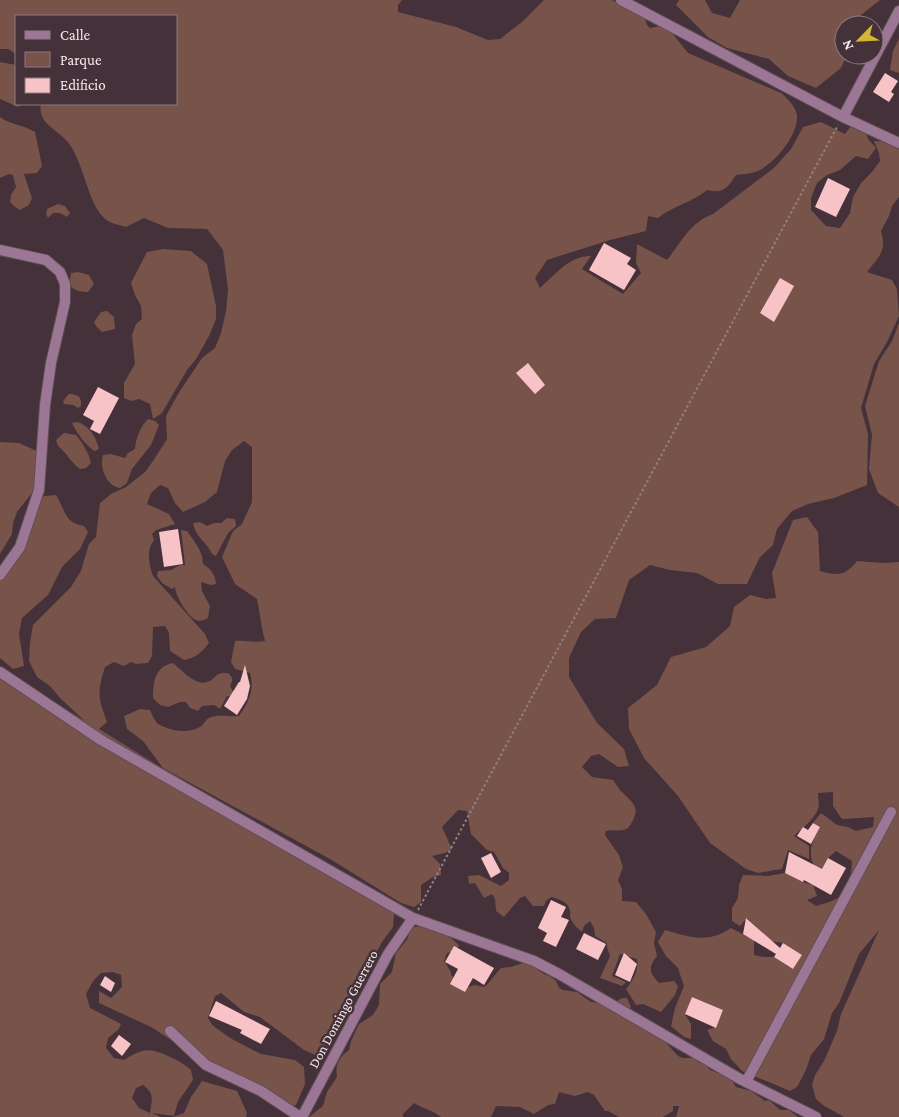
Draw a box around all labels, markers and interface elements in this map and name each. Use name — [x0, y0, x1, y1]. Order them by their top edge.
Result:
legend — [15, 15, 178, 105]
north arrow — [834, 15, 884, 65]
text: Calle — [60, 27, 91, 43]
text: N — [838, 37, 856, 53]
text: Parque — [60, 52, 102, 69]
text: Edificio — [60, 77, 106, 93]
street label: Don Domingo Guerrero — [305, 947, 381, 1071]

